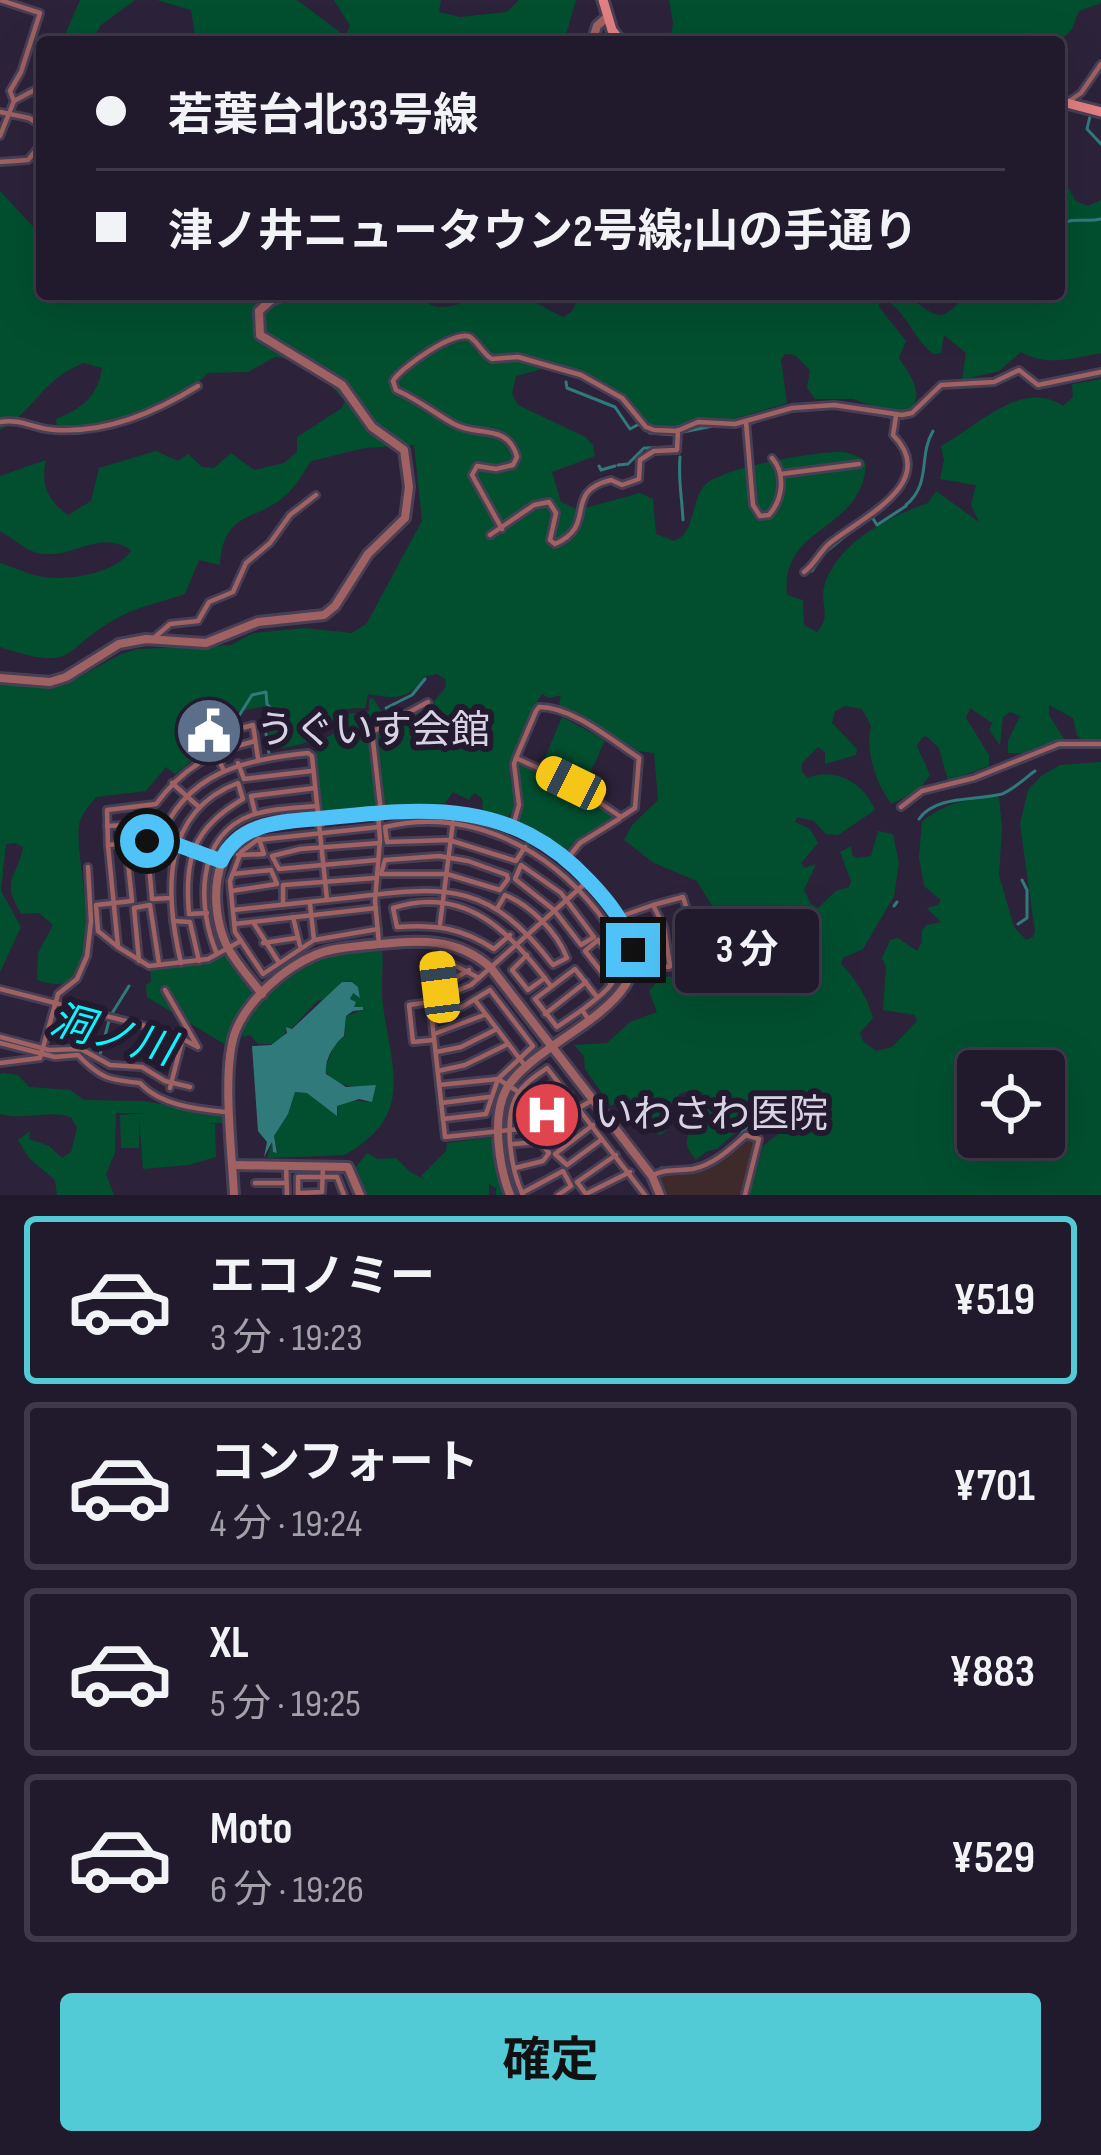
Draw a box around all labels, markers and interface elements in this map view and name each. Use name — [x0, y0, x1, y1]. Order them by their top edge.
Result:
text: 若葉台北33号線 — [168, 89, 478, 144]
text: 津ノ井ニュータウン2号線;山の手通り — [168, 205, 918, 260]
public building icon: うぐいす会館 — [174, 696, 244, 766]
place label: うぐいす会館 — [256, 708, 490, 755]
car — [531, 751, 611, 815]
route start — [120, 814, 174, 868]
callout: 3 分 — [675, 908, 819, 992]
route end — [606, 923, 660, 977]
text: 3 分 — [716, 927, 778, 974]
car — [418, 949, 462, 1025]
water label: 洞ノ川 — [45, 995, 183, 1078]
map controls — [957, 1050, 1065, 1158]
button: locate — [957, 1050, 1065, 1158]
hospital icon: いわさわ医院 — [512, 1080, 582, 1150]
place label: いわさわ医院 — [594, 1092, 828, 1139]
icon: car — [66, 1246, 174, 1354]
text: エコノミー — [210, 1250, 435, 1305]
text: ¥519 — [953, 1273, 1035, 1328]
text: 3 分 · 19:23 — [210, 1315, 363, 1362]
icon: car — [66, 1432, 174, 1540]
text: コンフォート — [210, 1436, 479, 1491]
text: ¥701 — [953, 1459, 1035, 1514]
text: 4 分 · 19:24 — [210, 1501, 362, 1548]
text: XL — [210, 1616, 249, 1671]
icon: car — [66, 1618, 174, 1726]
text: ¥883 — [949, 1645, 1035, 1700]
text: 5 分 · 19:25 — [210, 1681, 361, 1728]
text: Moto — [210, 1802, 292, 1857]
icon: car — [66, 1804, 174, 1912]
text: ¥529 — [951, 1831, 1035, 1886]
text: 6 分 · 19:26 — [210, 1867, 364, 1914]
button: 確定 — [60, 1993, 1041, 2131]

